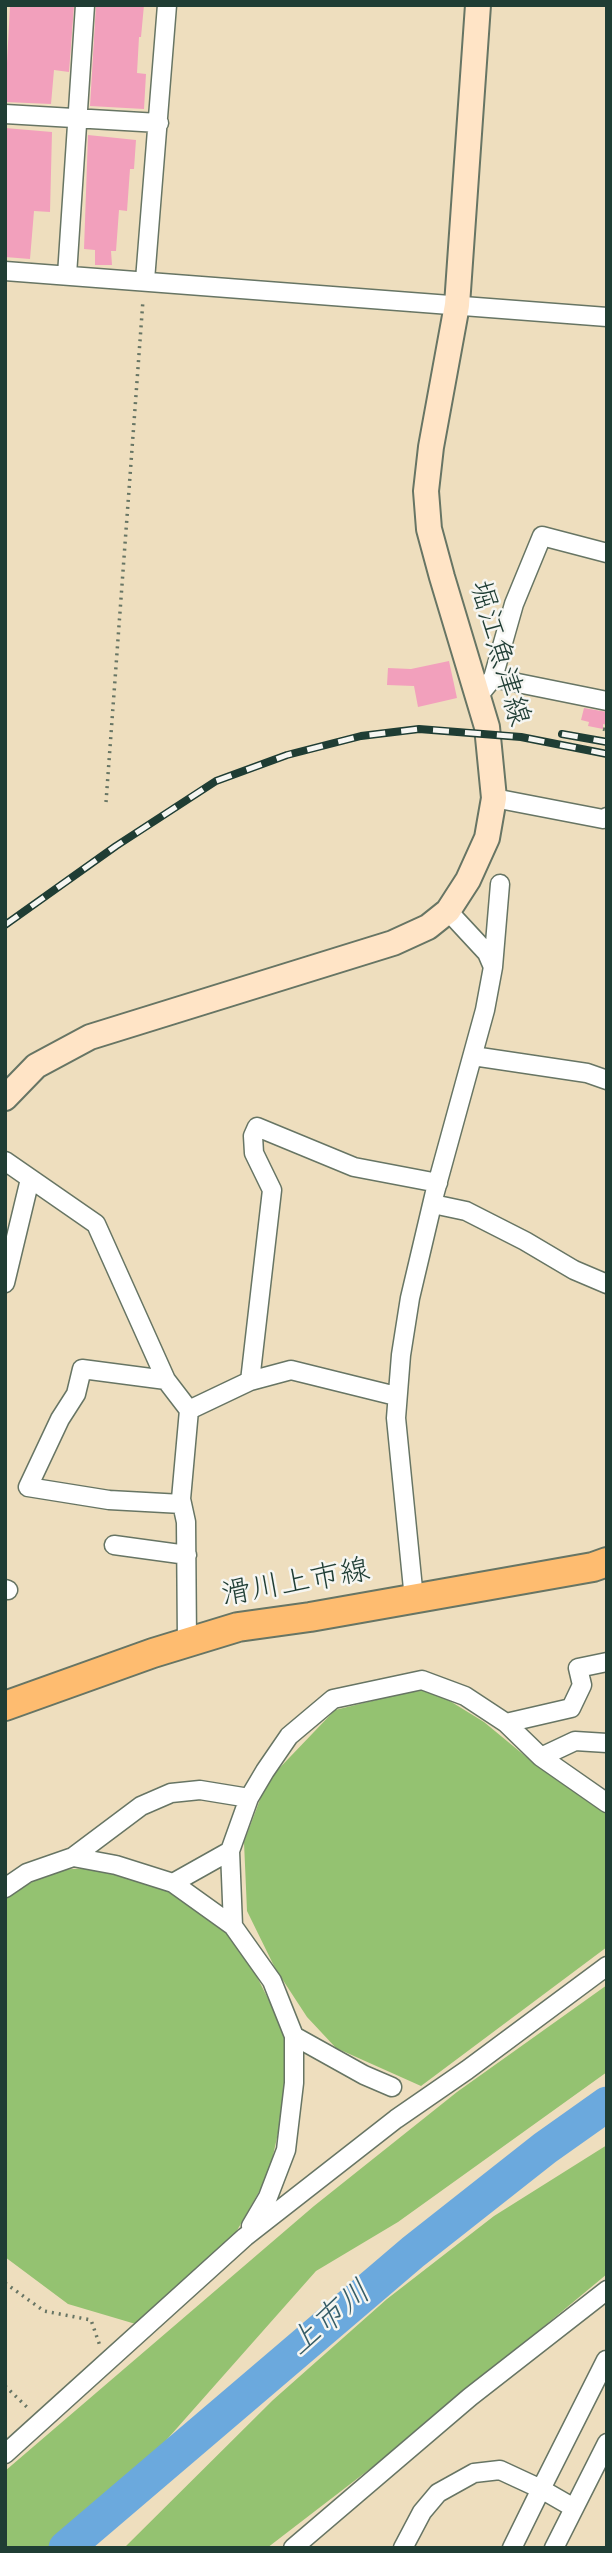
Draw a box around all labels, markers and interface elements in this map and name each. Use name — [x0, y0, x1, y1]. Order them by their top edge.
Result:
street label: 堀江魚津線 — [458, 577, 534, 731]
street label: 滑川上市線 — [219, 1555, 373, 1617]
water label: 上市川 — [283, 2275, 381, 2367]

